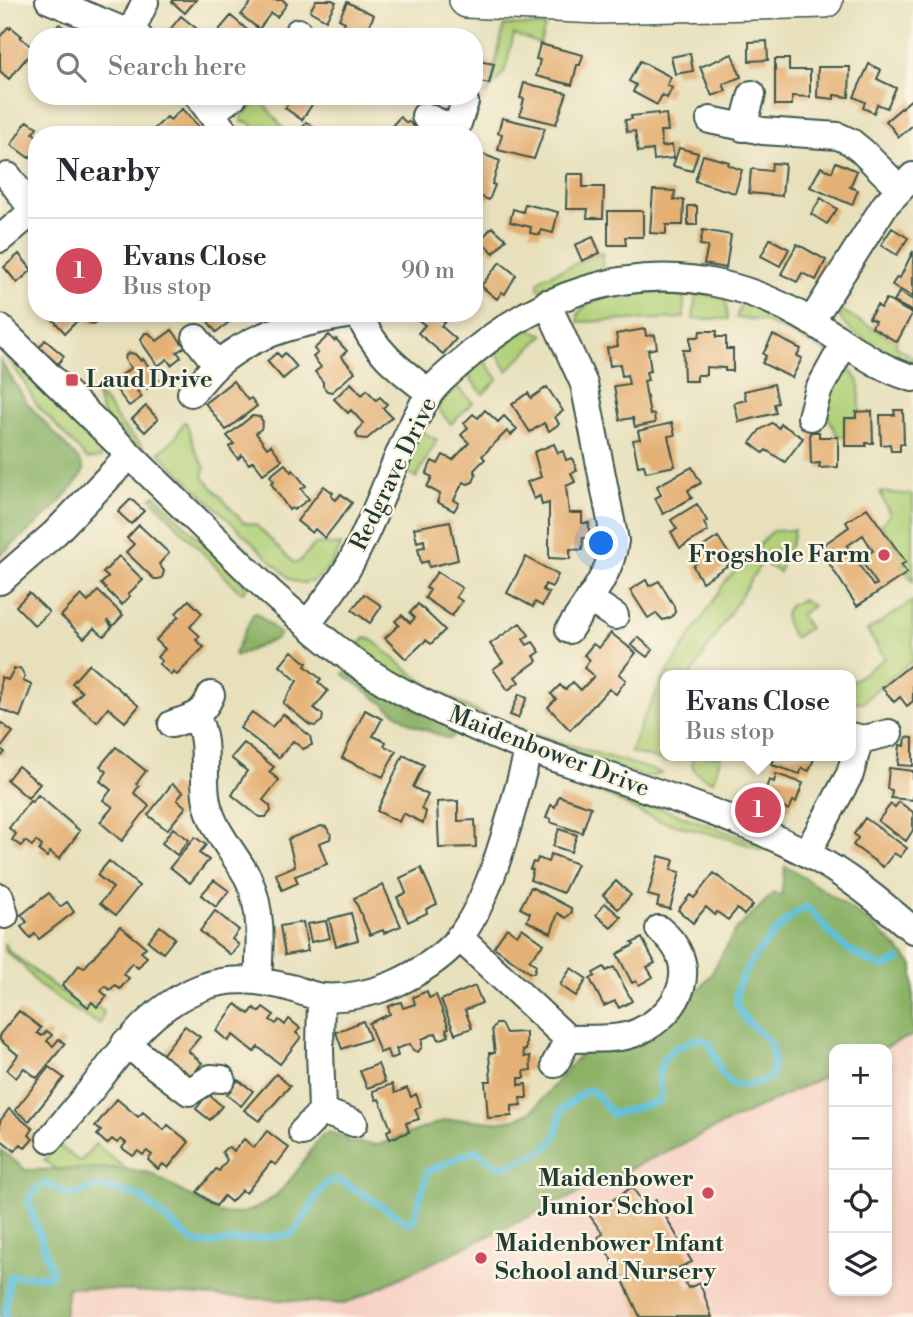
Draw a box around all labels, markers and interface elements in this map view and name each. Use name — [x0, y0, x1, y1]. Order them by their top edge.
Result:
search box — [28, 28, 483, 105]
icon: search — [52, 48, 90, 86]
text: Search here — [108, 51, 247, 83]
text: Nearby — [56, 153, 160, 191]
text: Evans Close — [123, 241, 267, 273]
text: 1 — [73, 257, 85, 285]
text: 90 m — [401, 257, 455, 285]
text: Bus stop — [123, 273, 211, 301]
place label: Laud Drive — [86, 365, 213, 395]
marker: Laud Drive — [64, 372, 80, 388]
street label: Redgrave Drive — [344, 392, 444, 556]
your location — [584, 526, 618, 560]
place label: Frogshole Farm — [688, 540, 870, 570]
marker: Frogshole Farm — [876, 547, 892, 563]
popup — [660, 670, 856, 761]
text: Evans Close — [686, 686, 830, 718]
street label: Maidenbower Drive — [444, 700, 654, 804]
text: Bus stop — [686, 718, 775, 746]
pin: 1 — [735, 784, 781, 836]
map controls — [829, 1044, 892, 1296]
button: + — [829, 1044, 892, 1107]
button: − — [829, 1107, 892, 1170]
place label: Maidenbower Junior School — [538, 1164, 694, 1222]
button: locate — [829, 1170, 892, 1233]
marker: Maidenbower Junior School — [700, 1185, 716, 1201]
place label: Maidenbower Infant School and Nursery — [495, 1229, 724, 1287]
button: layers — [829, 1233, 892, 1296]
marker: Maidenbower Infant School and Nursery — [473, 1250, 489, 1266]

